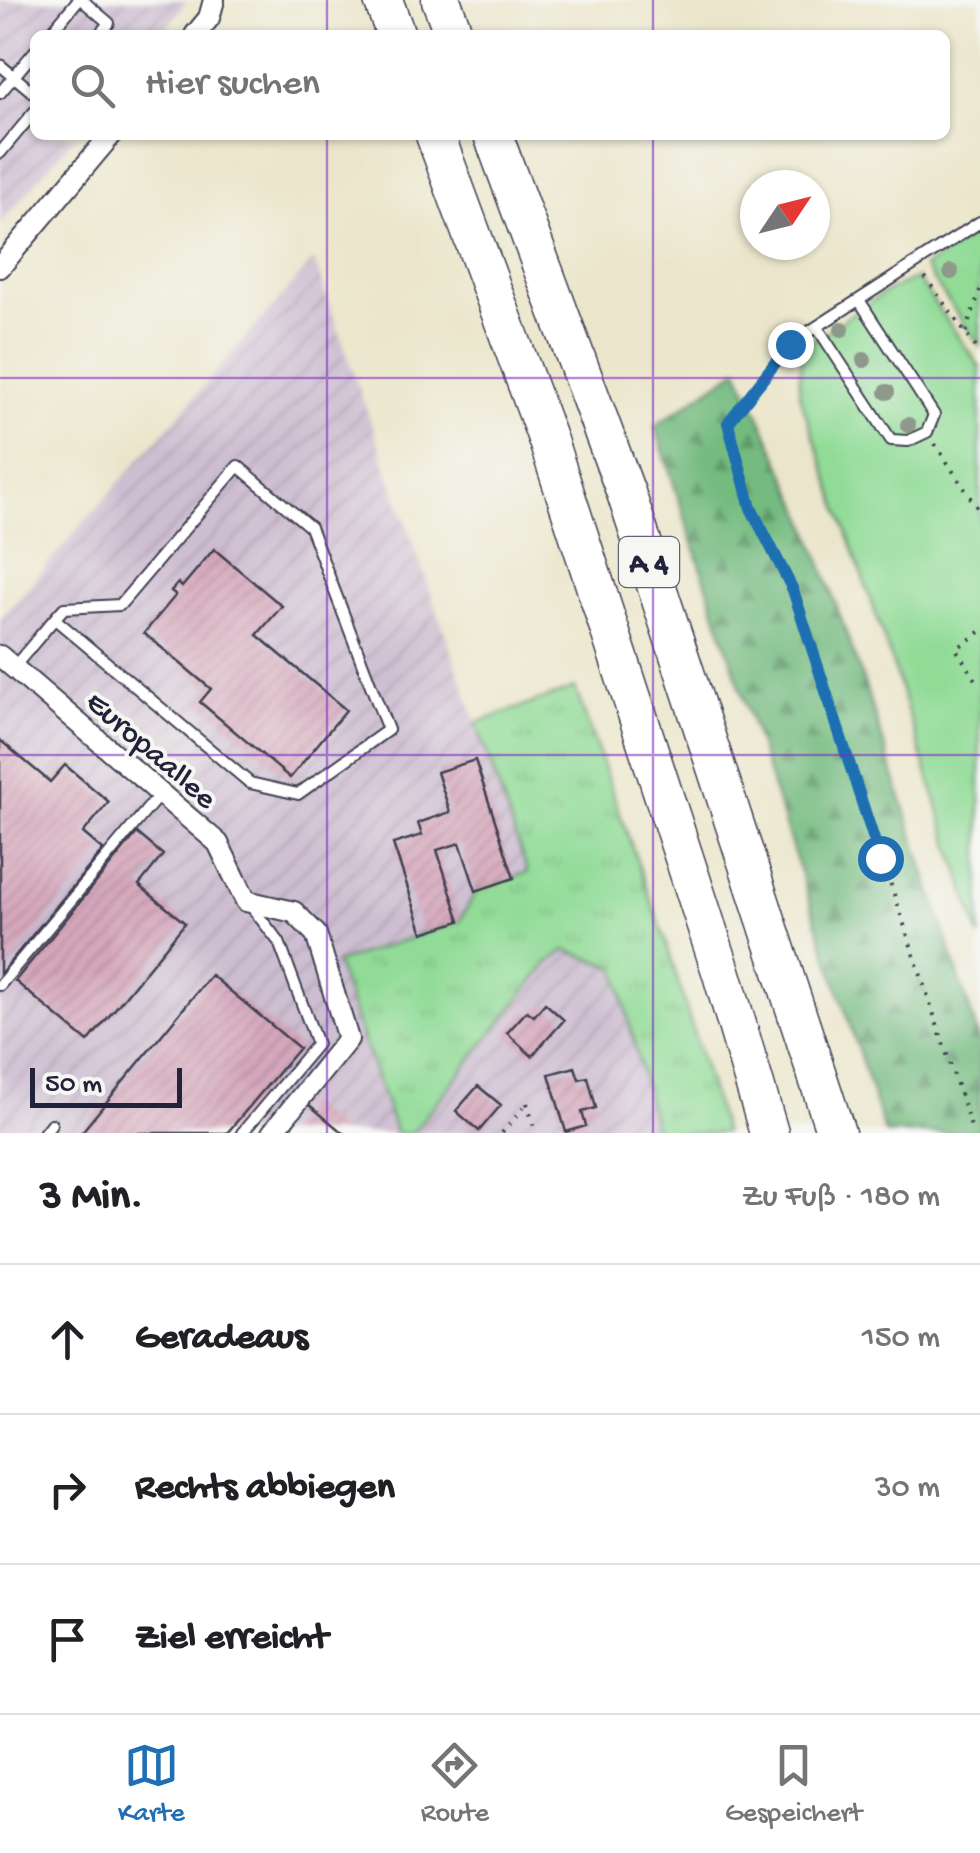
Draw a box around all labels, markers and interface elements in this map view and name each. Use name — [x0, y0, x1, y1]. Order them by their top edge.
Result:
search box — [30, 30, 950, 140]
icon: search — [65, 58, 120, 113]
text: Hier suchen — [145, 63, 320, 107]
north arrow — [740, 170, 830, 260]
route end — [768, 322, 814, 368]
road number: A 4 — [619, 537, 679, 587]
street label: Europaallee — [76, 685, 223, 819]
route start — [858, 836, 904, 882]
scale bar — [30, 1063, 182, 1108]
text: 50 m — [45, 1069, 102, 1102]
text: 3 Min. — [40, 1174, 143, 1223]
text: Zu Fuß · 180 m — [742, 1179, 940, 1217]
icon: ahead — [40, 1312, 95, 1367]
text: Geradeaus — [135, 1317, 308, 1361]
text: 150 m — [862, 1320, 940, 1358]
icon: right — [40, 1462, 95, 1517]
text: Rechts abbiegen — [135, 1467, 395, 1511]
text: 30 m — [875, 1470, 940, 1508]
icon: arrive — [40, 1612, 95, 1667]
text: Ziel erreicht — [135, 1617, 328, 1661]
tab: Karte — [118, 1738, 185, 1831]
tab: Route — [421, 1738, 489, 1831]
tab: Gespeichert — [725, 1738, 862, 1831]

